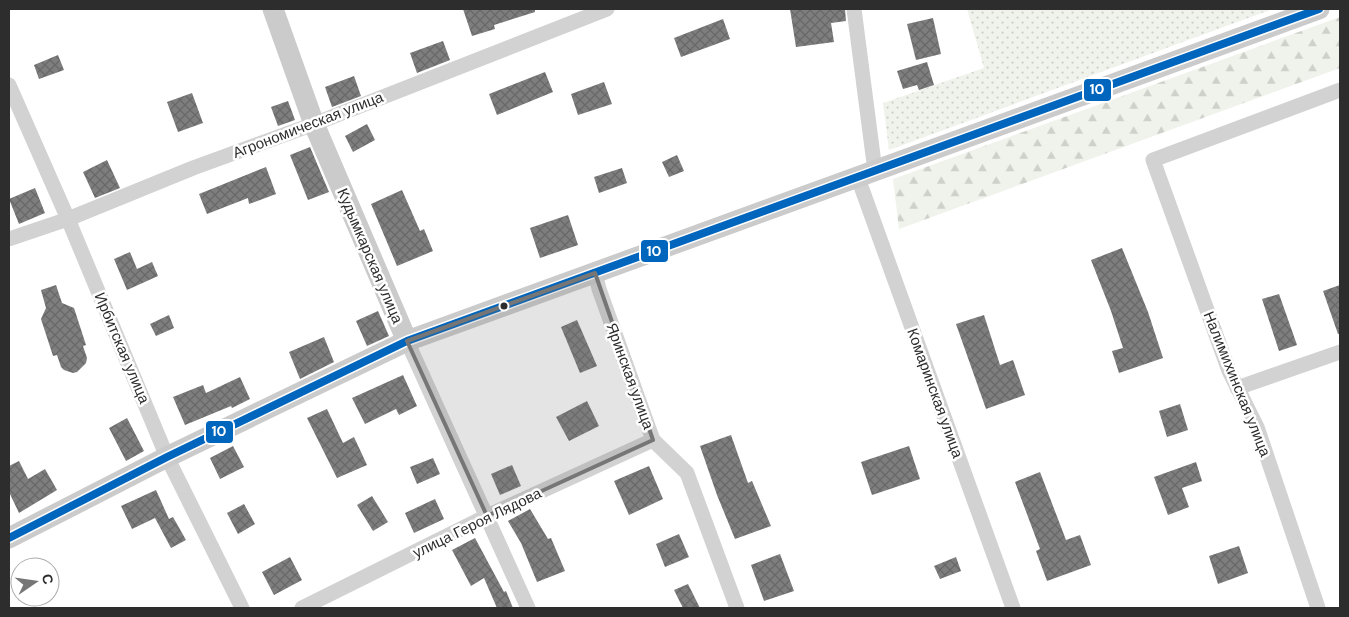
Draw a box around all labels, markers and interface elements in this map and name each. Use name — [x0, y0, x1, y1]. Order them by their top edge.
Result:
line badge: 10 — [1083, 78, 1112, 102]
text: 10 — [1090, 80, 1105, 98]
street label: Агрономическая улица — [230, 87, 387, 163]
street label: Кудымкарская улица — [332, 185, 408, 327]
line badge: 10 — [640, 239, 669, 263]
text: 10 — [647, 242, 662, 260]
street label: Ирбитская улица — [90, 289, 155, 407]
unlabelled marker — [499, 301, 509, 311]
street label: Налимихинская улица — [1199, 308, 1276, 460]
street label: Яринская улица — [601, 320, 659, 433]
street label: Комаринская улица — [902, 325, 968, 461]
line badge: 10 — [205, 420, 234, 444]
text: 10 — [212, 422, 227, 440]
street label: улица Героя Лядова — [409, 483, 545, 563]
north arrow — [10, 557, 60, 607]
text: С — [38, 572, 58, 586]

